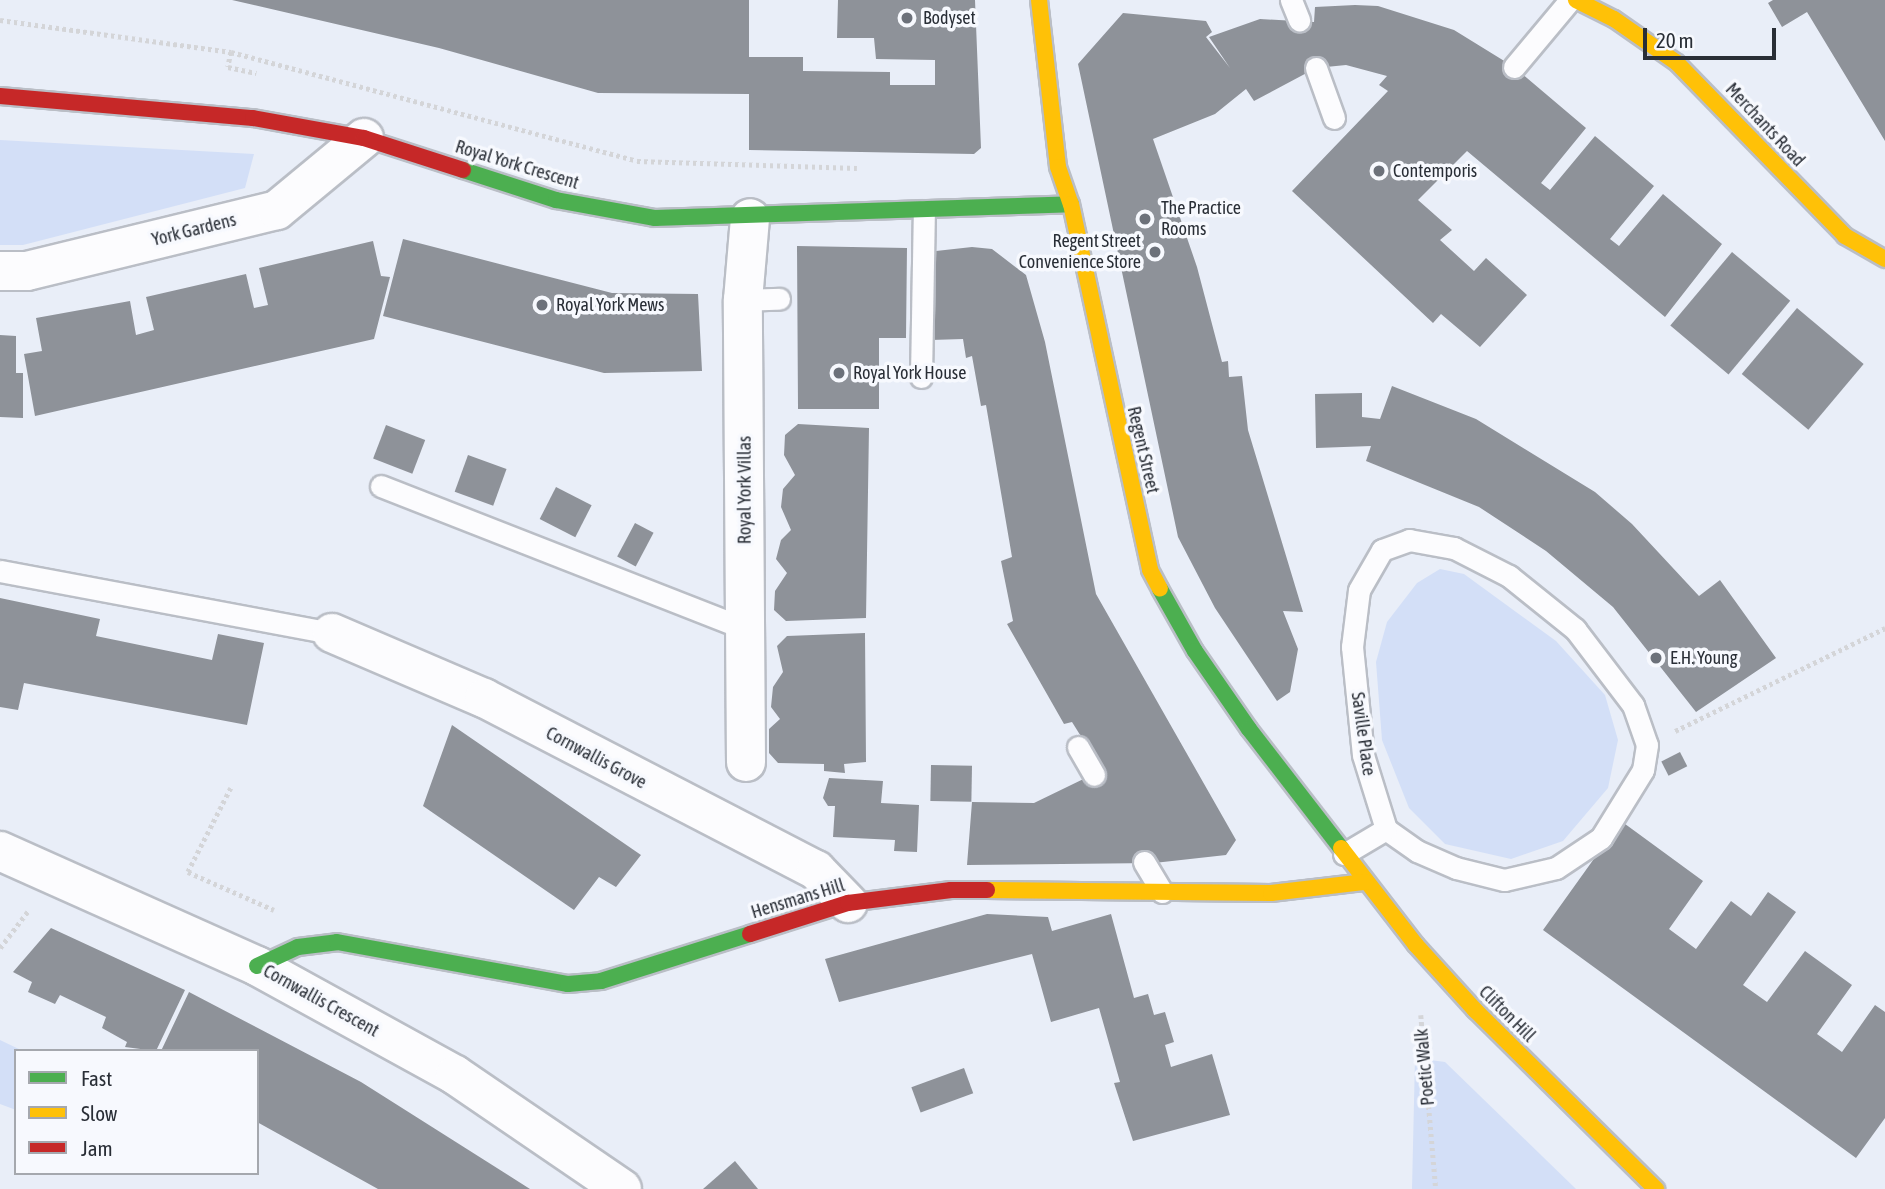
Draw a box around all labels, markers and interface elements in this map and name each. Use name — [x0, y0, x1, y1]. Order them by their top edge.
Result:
place label: Bodyset — [923, 7, 976, 29]
marker: Bodyset — [897, 8, 917, 28]
scale bar — [1647, 14, 1780, 58]
text: 20 m — [1656, 28, 1694, 52]
street label: Merchants Road — [1721, 79, 1809, 171]
street label: Royal York Crescent — [453, 136, 581, 194]
place label: Contemporis — [1393, 160, 1477, 182]
marker: Contemporis — [1371, 163, 1387, 179]
place label: The Practice Rooms — [1161, 198, 1241, 241]
street label: York Gardens — [150, 209, 238, 251]
marker: The Practice Rooms — [1135, 209, 1155, 229]
place label: Regent Street Convenience Store — [1019, 231, 1141, 274]
marker: Regent Street Convenience Store — [1147, 244, 1163, 260]
place label: Royal York Mews — [556, 294, 664, 316]
marker: Royal York Mews — [534, 297, 550, 313]
place label: Royal York House — [853, 362, 966, 384]
marker: Royal York House — [831, 365, 847, 381]
street label: Regent Street — [1123, 404, 1163, 496]
street label: Royal York Villas — [734, 436, 756, 544]
place label: E.H. Young — [1670, 647, 1738, 669]
marker: E.H. Young — [1648, 650, 1664, 666]
street label: Saville Place — [1346, 691, 1380, 777]
street label: Cornwallis Grove — [542, 723, 650, 793]
street label: Hensmans Hill — [749, 875, 847, 923]
street label: Cornwallis Crescent — [259, 960, 383, 1042]
street label: Clifton Hill — [1474, 981, 1540, 1047]
street label: Poetic Walk — [1411, 1028, 1439, 1106]
legend — [14, 1049, 259, 1175]
text: Fast — [81, 1066, 112, 1090]
text: Slow — [81, 1101, 117, 1125]
text: Jam — [81, 1136, 113, 1160]

